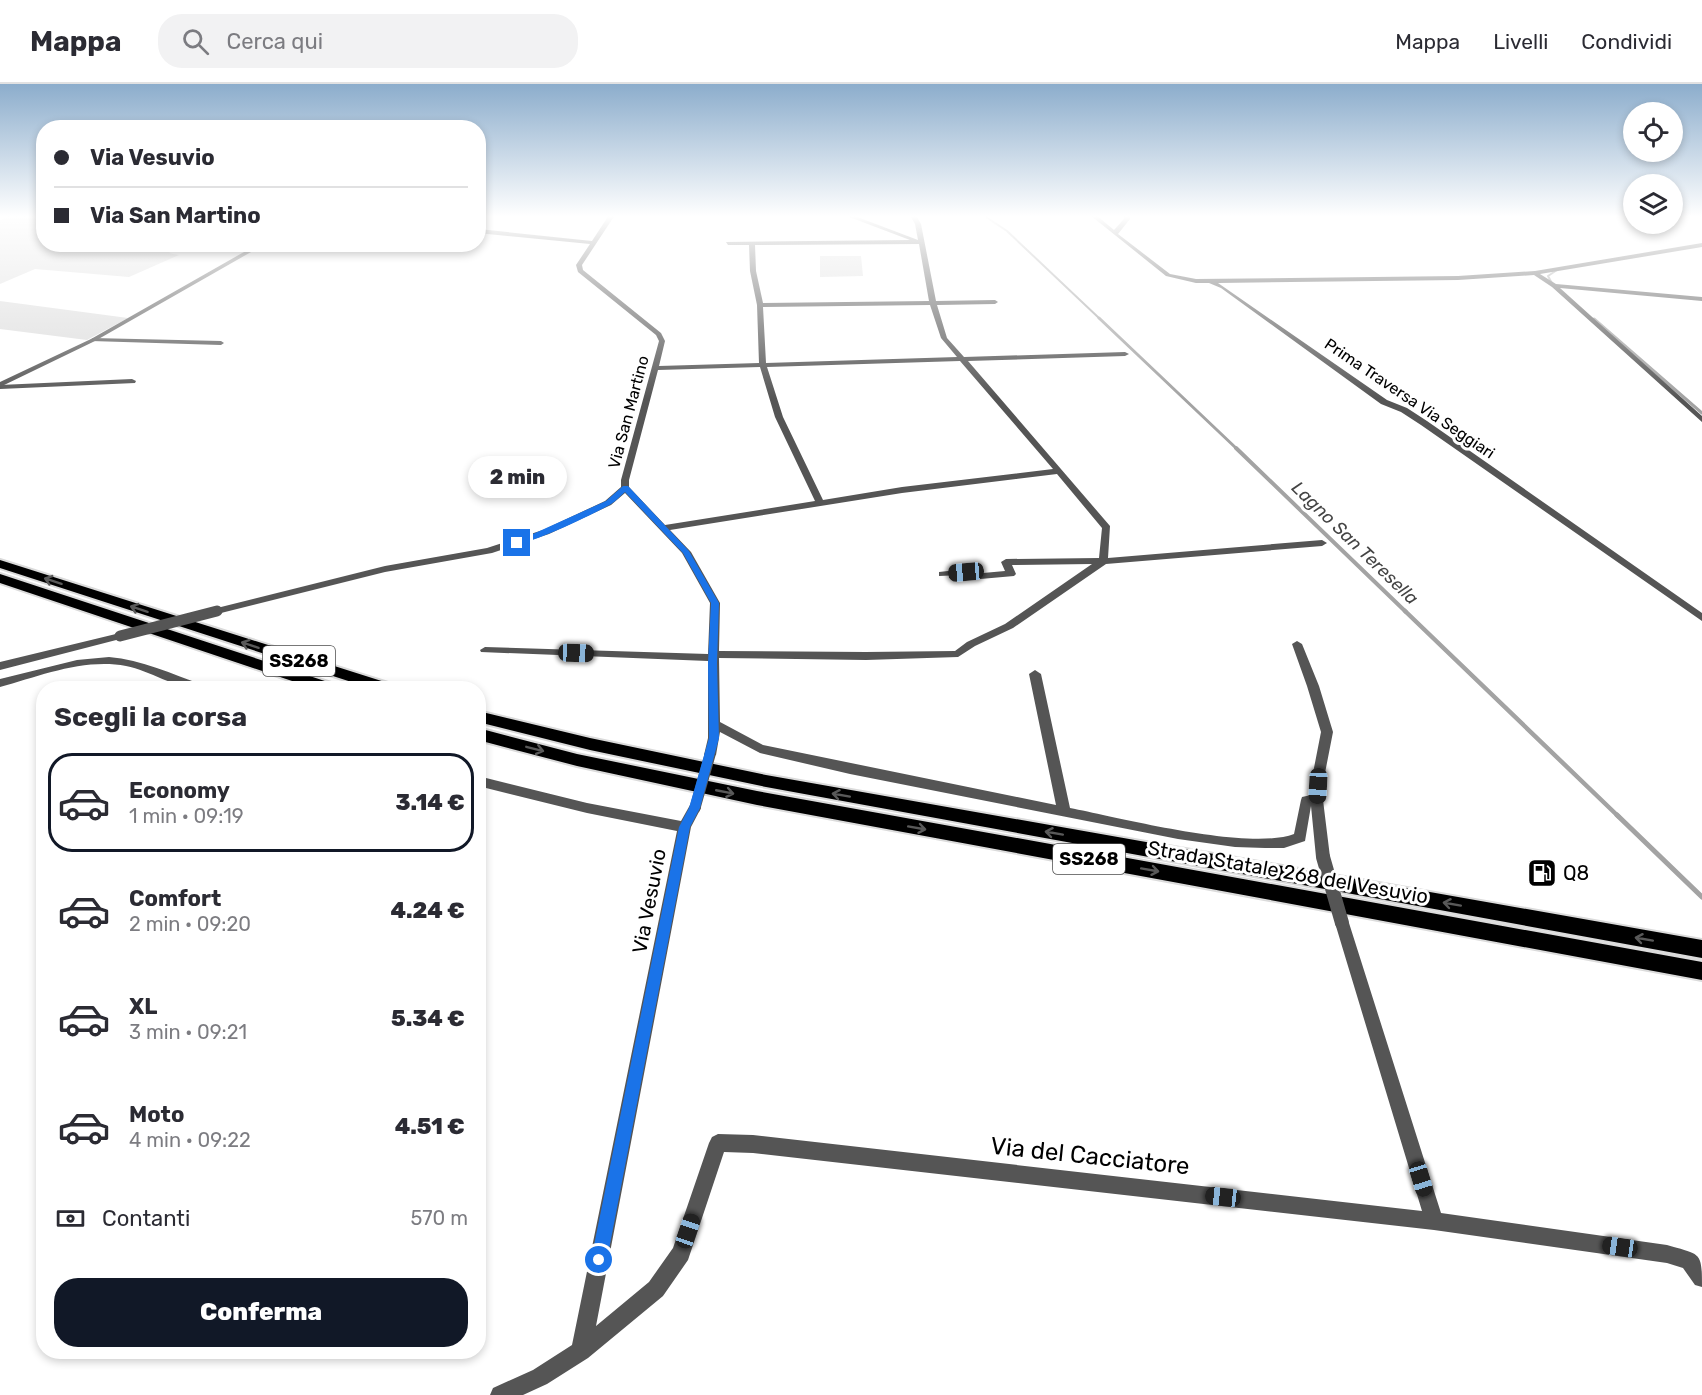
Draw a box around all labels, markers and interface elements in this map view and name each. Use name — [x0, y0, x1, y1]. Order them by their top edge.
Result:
search box — [158, 14, 578, 68]
text: Mappa — [30, 25, 122, 58]
icon: search — [179, 25, 212, 58]
text: Cerca qui — [227, 28, 323, 55]
text: Mappa — [1395, 29, 1460, 54]
text: Livelli — [1493, 29, 1548, 54]
text: Condividi — [1581, 29, 1672, 54]
map controls — [1623, 102, 1683, 234]
button: locate — [1623, 102, 1683, 162]
text: Via Vesuvio — [90, 144, 215, 171]
button: layers — [1623, 174, 1683, 234]
text: Via San Martino — [90, 202, 261, 229]
street label: Prima Traversa Via Seggiari — [1321, 334, 1498, 463]
street label: Via San Martino — [604, 354, 653, 471]
callout: 2 min — [468, 456, 566, 498]
text: 2 min — [490, 465, 545, 489]
water label: Lagno San Teresella — [1287, 477, 1423, 609]
route end — [503, 529, 530, 556]
car — [947, 561, 985, 583]
one-way arrow — [44, 575, 63, 586]
one-way arrow — [130, 603, 149, 614]
one-way arrow — [241, 639, 260, 650]
car — [558, 643, 594, 663]
road number: SS268 — [263, 646, 335, 676]
text: Scegli la corsa — [54, 701, 247, 733]
one-way arrow — [525, 744, 544, 756]
car — [1308, 768, 1328, 804]
icon: car — [57, 776, 111, 830]
text: Economy — [129, 777, 230, 804]
one-way arrow — [715, 787, 735, 798]
text: 3.14 € — [396, 789, 465, 816]
one-way arrow — [832, 789, 852, 800]
text: 1 min · 09:19 — [129, 804, 244, 828]
one-way arrow — [907, 823, 926, 834]
one-way arrow — [1044, 827, 1064, 838]
street label: Strada Statale 268 del Vesuvio — [1146, 836, 1430, 908]
road number: SS268 — [1053, 844, 1125, 874]
street label: Via Vesuvio — [627, 847, 671, 955]
fuel station icon: Q8 — [1526, 857, 1558, 889]
place label: Q8 — [1563, 861, 1589, 885]
one-way arrow — [1140, 865, 1159, 876]
icon: car — [57, 884, 111, 938]
text: Comfort — [129, 885, 221, 912]
text: 4.24 € — [390, 897, 465, 924]
one-way arrow — [1443, 898, 1463, 909]
text: 2 min · 09:20 — [129, 912, 251, 936]
one-way arrow — [1635, 933, 1655, 944]
icon: car — [57, 992, 111, 1046]
text: XL — [129, 993, 157, 1020]
text: 5.34 € — [391, 1005, 465, 1032]
text: 3 min · 09:21 — [129, 1020, 247, 1044]
icon: car — [57, 1100, 111, 1154]
text: Moto — [129, 1101, 184, 1128]
text: 4.51 € — [395, 1113, 465, 1140]
text: 4 min · 09:22 — [129, 1128, 251, 1152]
street label: Via del Cacciatore — [989, 1132, 1191, 1180]
car — [1407, 1159, 1435, 1199]
car — [1204, 1186, 1242, 1208]
icon: cash — [54, 1202, 87, 1235]
text: Contanti — [102, 1205, 190, 1232]
text: 570 m — [410, 1206, 468, 1230]
car — [674, 1211, 702, 1251]
car — [1601, 1236, 1639, 1258]
route start — [585, 1246, 612, 1273]
button: Conferma — [54, 1278, 468, 1347]

